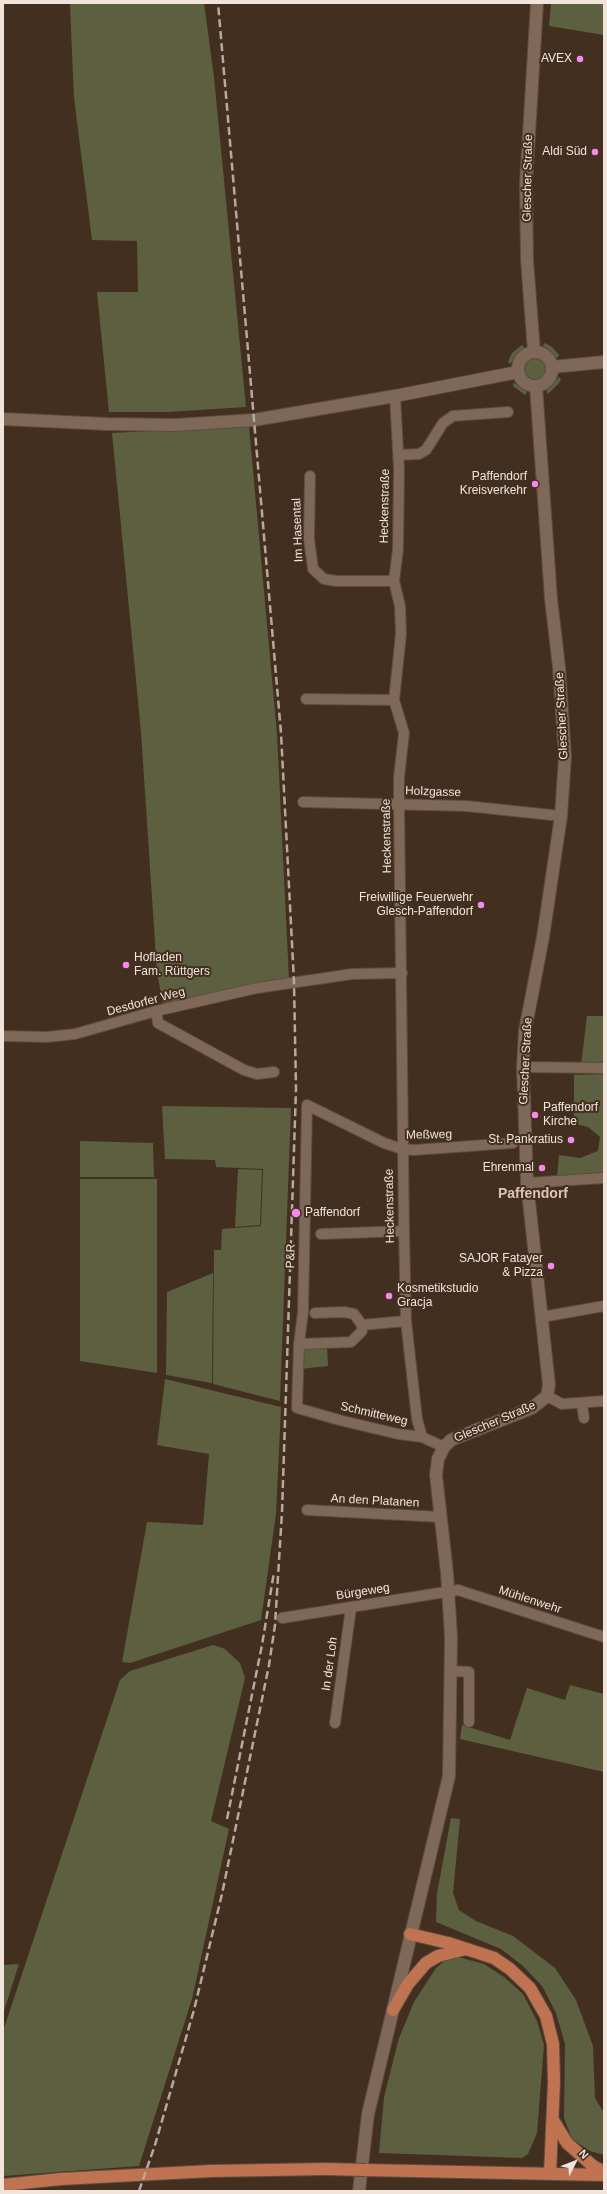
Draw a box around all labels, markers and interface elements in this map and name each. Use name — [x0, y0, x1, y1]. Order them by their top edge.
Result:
place label: AVEX — [541, 52, 572, 66]
marker: AVEX — [575, 54, 585, 64]
street label: Glescher Straße — [520, 134, 536, 222]
place label: Aldi Süd — [542, 145, 587, 159]
marker: Aldi Süd — [590, 147, 600, 157]
street label: Heckenstraße — [377, 469, 393, 543]
place label: Paffendorf Kreisverkehr — [460, 470, 527, 498]
marker: Paffendorf Kreisverkehr — [530, 479, 540, 489]
street label: Im Hasental — [290, 498, 306, 562]
street label: Glescher Straße — [553, 672, 571, 760]
street label: Holzgasse — [405, 784, 461, 800]
street label: Heckenstraße — [379, 799, 395, 873]
place label: Freiwillige Feuerwehr Glesch-Paffendorf — [359, 891, 473, 919]
marker: Freiwillige Feuerwehr Glesch-Paffendorf — [476, 900, 486, 910]
place label: Hofladen Fam. Rüttgers — [134, 951, 210, 979]
marker: Hofladen Fam. Rüttgers — [121, 960, 131, 970]
street label: Desdorfer Weg — [105, 985, 187, 1019]
street label: Glescher Straße — [517, 1017, 535, 1105]
place label: Paffendorf Kirche — [543, 1101, 598, 1129]
marker: Paffendorf Kirche — [530, 1110, 540, 1120]
street label: Meßweg — [406, 1127, 452, 1143]
place label: St. Pankratius — [488, 1133, 563, 1147]
marker: St. Pankratius — [566, 1135, 576, 1145]
place label: Ehrenmal — [483, 1161, 534, 1175]
marker: Ehrenmal — [537, 1163, 547, 1173]
street label: Heckenstraße — [382, 1169, 398, 1243]
district label: Paffendorf — [498, 1186, 568, 1202]
place label: Paffendorf — [305, 1206, 360, 1220]
marker: Paffendorf — [290, 1207, 302, 1219]
street label: P&R — [284, 1244, 298, 1268]
place label: SAJOR Fatayer & Pizza — [459, 1252, 543, 1280]
marker: SAJOR Fatayer & Pizza — [546, 1261, 556, 1271]
place label: Kosmetikstudio Gracja — [397, 1282, 478, 1310]
marker: Kosmetikstudio Gracja — [384, 1291, 394, 1301]
street label: Glescher Straße — [452, 1398, 538, 1446]
street label: Schmitteweg — [339, 1399, 409, 1429]
street label: An den Platanen — [330, 1491, 420, 1511]
street label: Bürgeweg — [335, 1581, 391, 1603]
street label: Mühlenwehr — [497, 1583, 563, 1617]
street label: In der Loh — [319, 1636, 341, 1692]
north arrow — [555, 2142, 595, 2182]
text: N — [577, 2147, 591, 2161]

